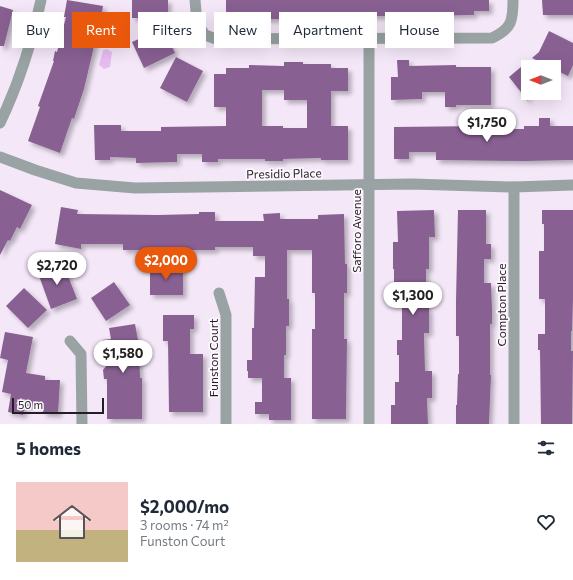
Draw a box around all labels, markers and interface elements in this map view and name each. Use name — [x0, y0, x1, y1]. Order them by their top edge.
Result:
chip: Buy — [12, 12, 64, 48]
chip: Rent — [72, 12, 130, 48]
chip: Filters — [138, 12, 206, 48]
chip: New — [214, 12, 271, 48]
chip: Apartment — [279, 12, 377, 48]
chip: House — [385, 12, 454, 48]
north arrow — [521, 60, 561, 100]
map controls — [521, 60, 561, 100]
pin: $1,750 — [454, 109, 520, 143]
text: $1,750 — [467, 114, 507, 130]
street label: Presidio Place — [246, 165, 322, 181]
street label: Safforo Avenue — [349, 189, 363, 273]
pin: $2,000 — [133, 247, 199, 281]
pin: $2,720 — [24, 252, 90, 286]
text: $2,000 — [144, 252, 188, 268]
text: $2,720 — [36, 257, 78, 273]
street label: Compton Place — [494, 263, 508, 347]
pin: $1,300 — [380, 282, 446, 316]
text: $1,300 — [392, 287, 434, 303]
street label: Funston Court — [206, 319, 220, 397]
pin: $1,580 — [90, 340, 156, 374]
text: $1,580 — [103, 345, 143, 361]
scale bar — [12, 396, 104, 415]
text: 50 m — [18, 398, 43, 411]
icon: filters — [535, 437, 557, 459]
text: 5 homes — [16, 438, 81, 459]
text: $2,000/mo — [140, 496, 229, 517]
icon: home — [48, 498, 96, 546]
icon: heart — [535, 511, 557, 533]
text: 3 rooms · 74 m² — [140, 517, 229, 533]
text: Funston Court — [140, 533, 225, 549]

